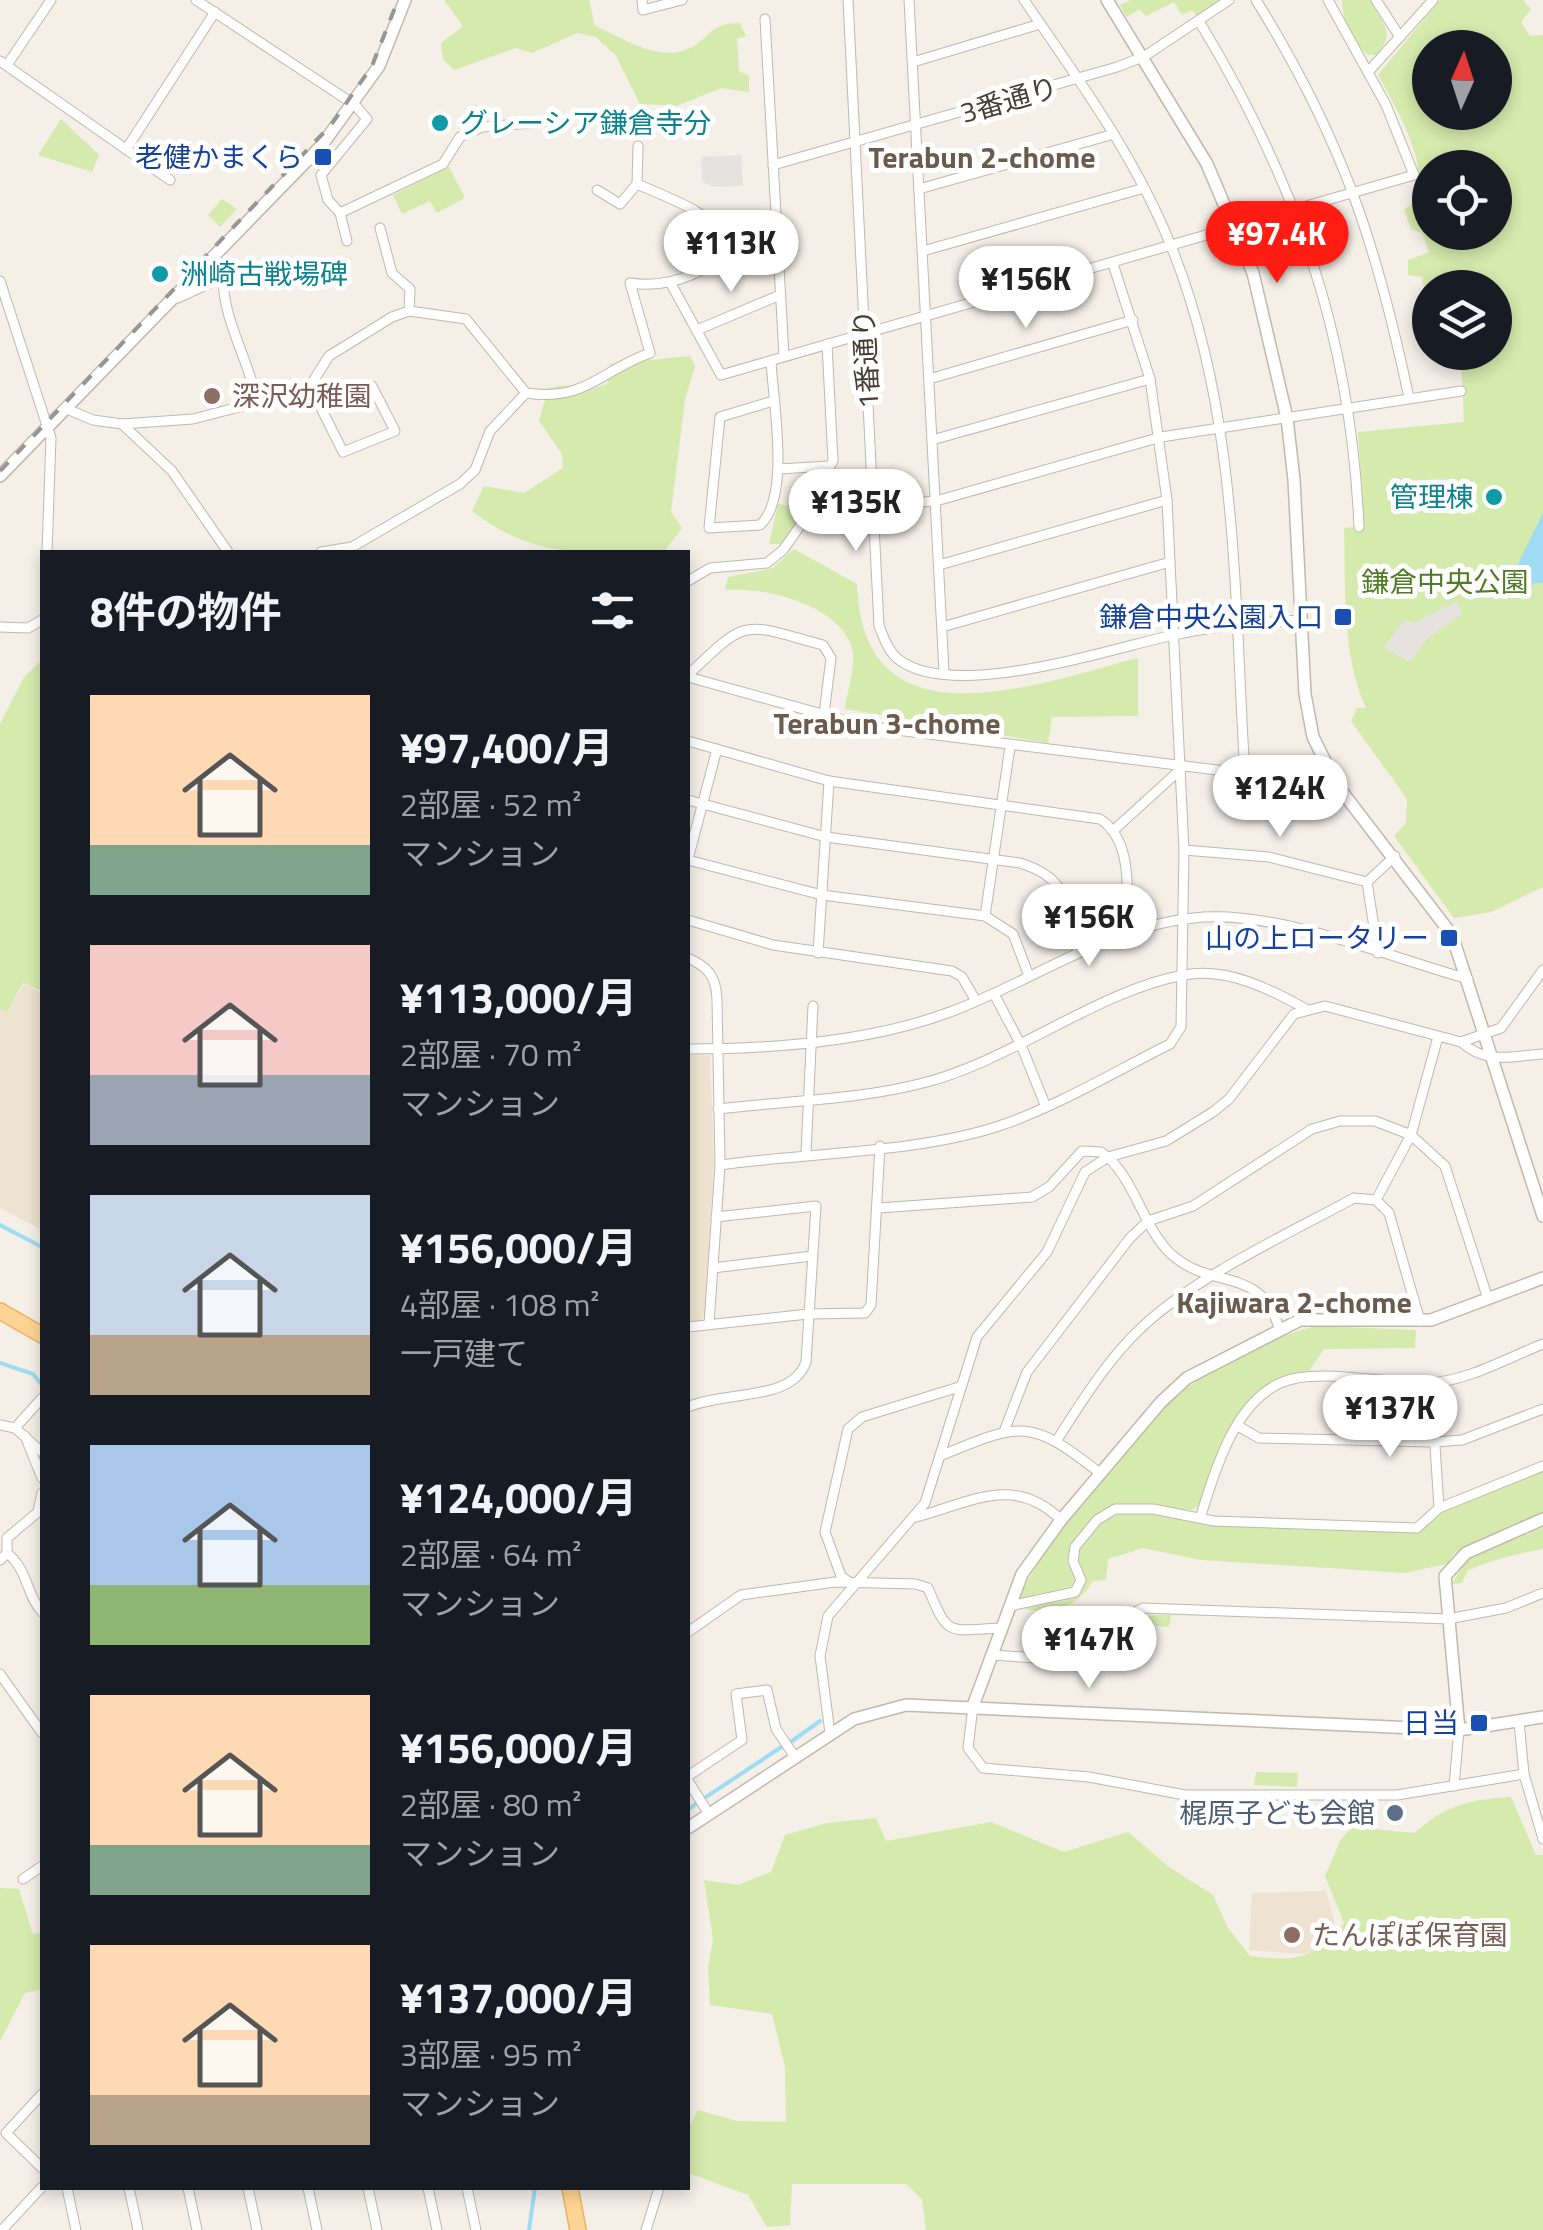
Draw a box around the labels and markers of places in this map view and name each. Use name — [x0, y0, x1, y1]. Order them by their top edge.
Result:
place label: グレーシア鎌倉寺分 — [460, 101, 711, 144]
marker: グレーシア鎌倉寺分 — [429, 112, 451, 134]
place label: 老健かまくら — [135, 135, 303, 178]
marker: 老健かまくら — [312, 146, 334, 168]
pin: ¥97.4K — [1196, 201, 1358, 286]
pin: ¥113K — [661, 210, 801, 295]
pin: ¥156K — [956, 246, 1096, 331]
place label: 洲崎古戦場碑 — [180, 252, 348, 295]
marker: 洲崎古戦場碑 — [149, 263, 171, 285]
place label: 深沢幼稚園 — [232, 374, 372, 417]
marker: 深沢幼稚園 — [201, 385, 223, 407]
pin: ¥135K — [786, 469, 926, 554]
place label: 管理棟 — [1390, 475, 1474, 518]
marker: 管理棟 — [1483, 486, 1505, 508]
place label: 鎌倉中央公園入口 — [1099, 595, 1323, 638]
marker: 鎌倉中央公園入口 — [1332, 606, 1354, 628]
pin: ¥124K — [1210, 755, 1350, 840]
pin: ¥156K — [1019, 884, 1159, 969]
place label: 山の上ロータリー — [1205, 916, 1429, 959]
marker: 山の上ロータリー — [1438, 927, 1460, 949]
pin: ¥137K — [1320, 1375, 1460, 1460]
pin: ¥147K — [1019, 1606, 1159, 1691]
place label: 日当 — [1403, 1701, 1459, 1744]
marker: 日当 — [1468, 1712, 1490, 1734]
place label: 梶原子ども会館 — [1179, 1791, 1375, 1834]
marker: 梶原子ども会館 — [1384, 1802, 1406, 1824]
place label: たんぽぽ保育園 — [1312, 1913, 1508, 1956]
marker: たんぽぽ保育園 — [1281, 1924, 1303, 1946]

